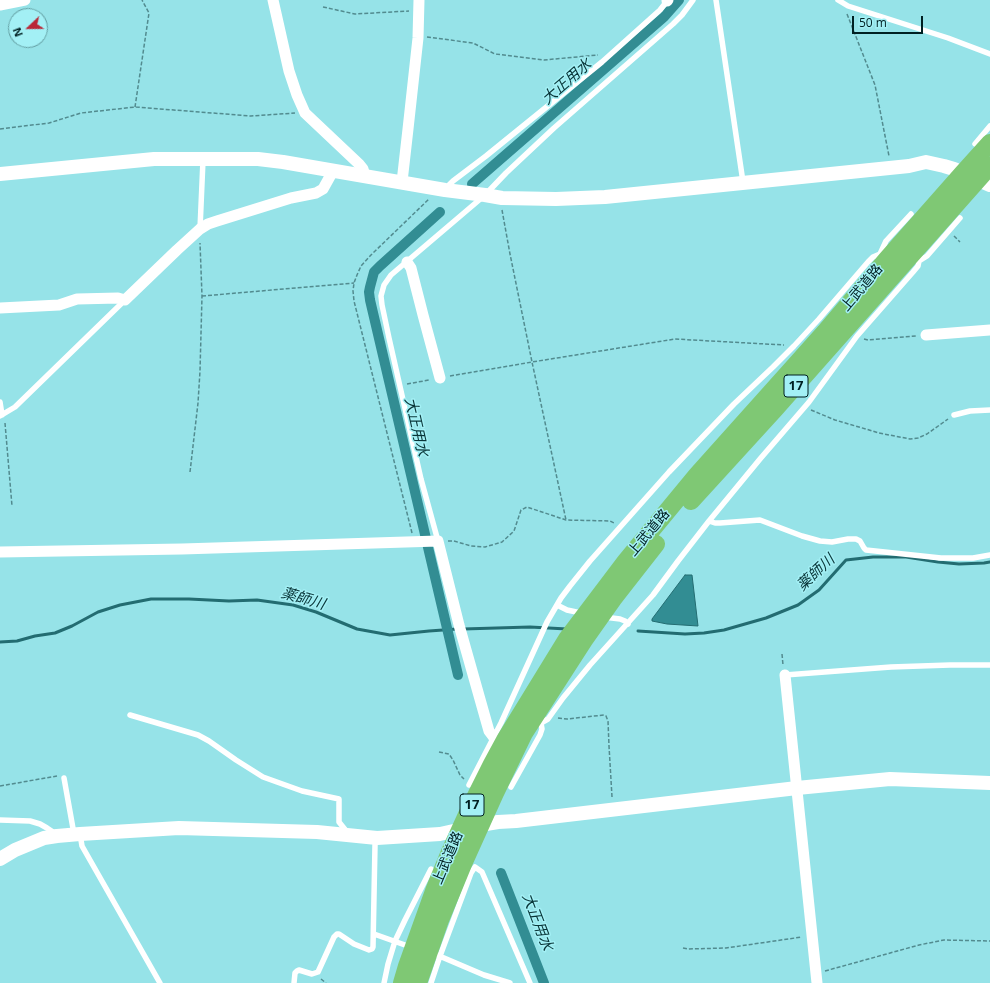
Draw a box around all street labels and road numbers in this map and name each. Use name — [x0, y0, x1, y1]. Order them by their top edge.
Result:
street label: 上武道路 — [838, 261, 886, 315]
road number: 17 — [784, 375, 808, 397]
street label: 上武道路 — [625, 506, 673, 560]
road number: 17 — [460, 794, 484, 816]
street label: 上武道路 — [429, 829, 467, 887]

